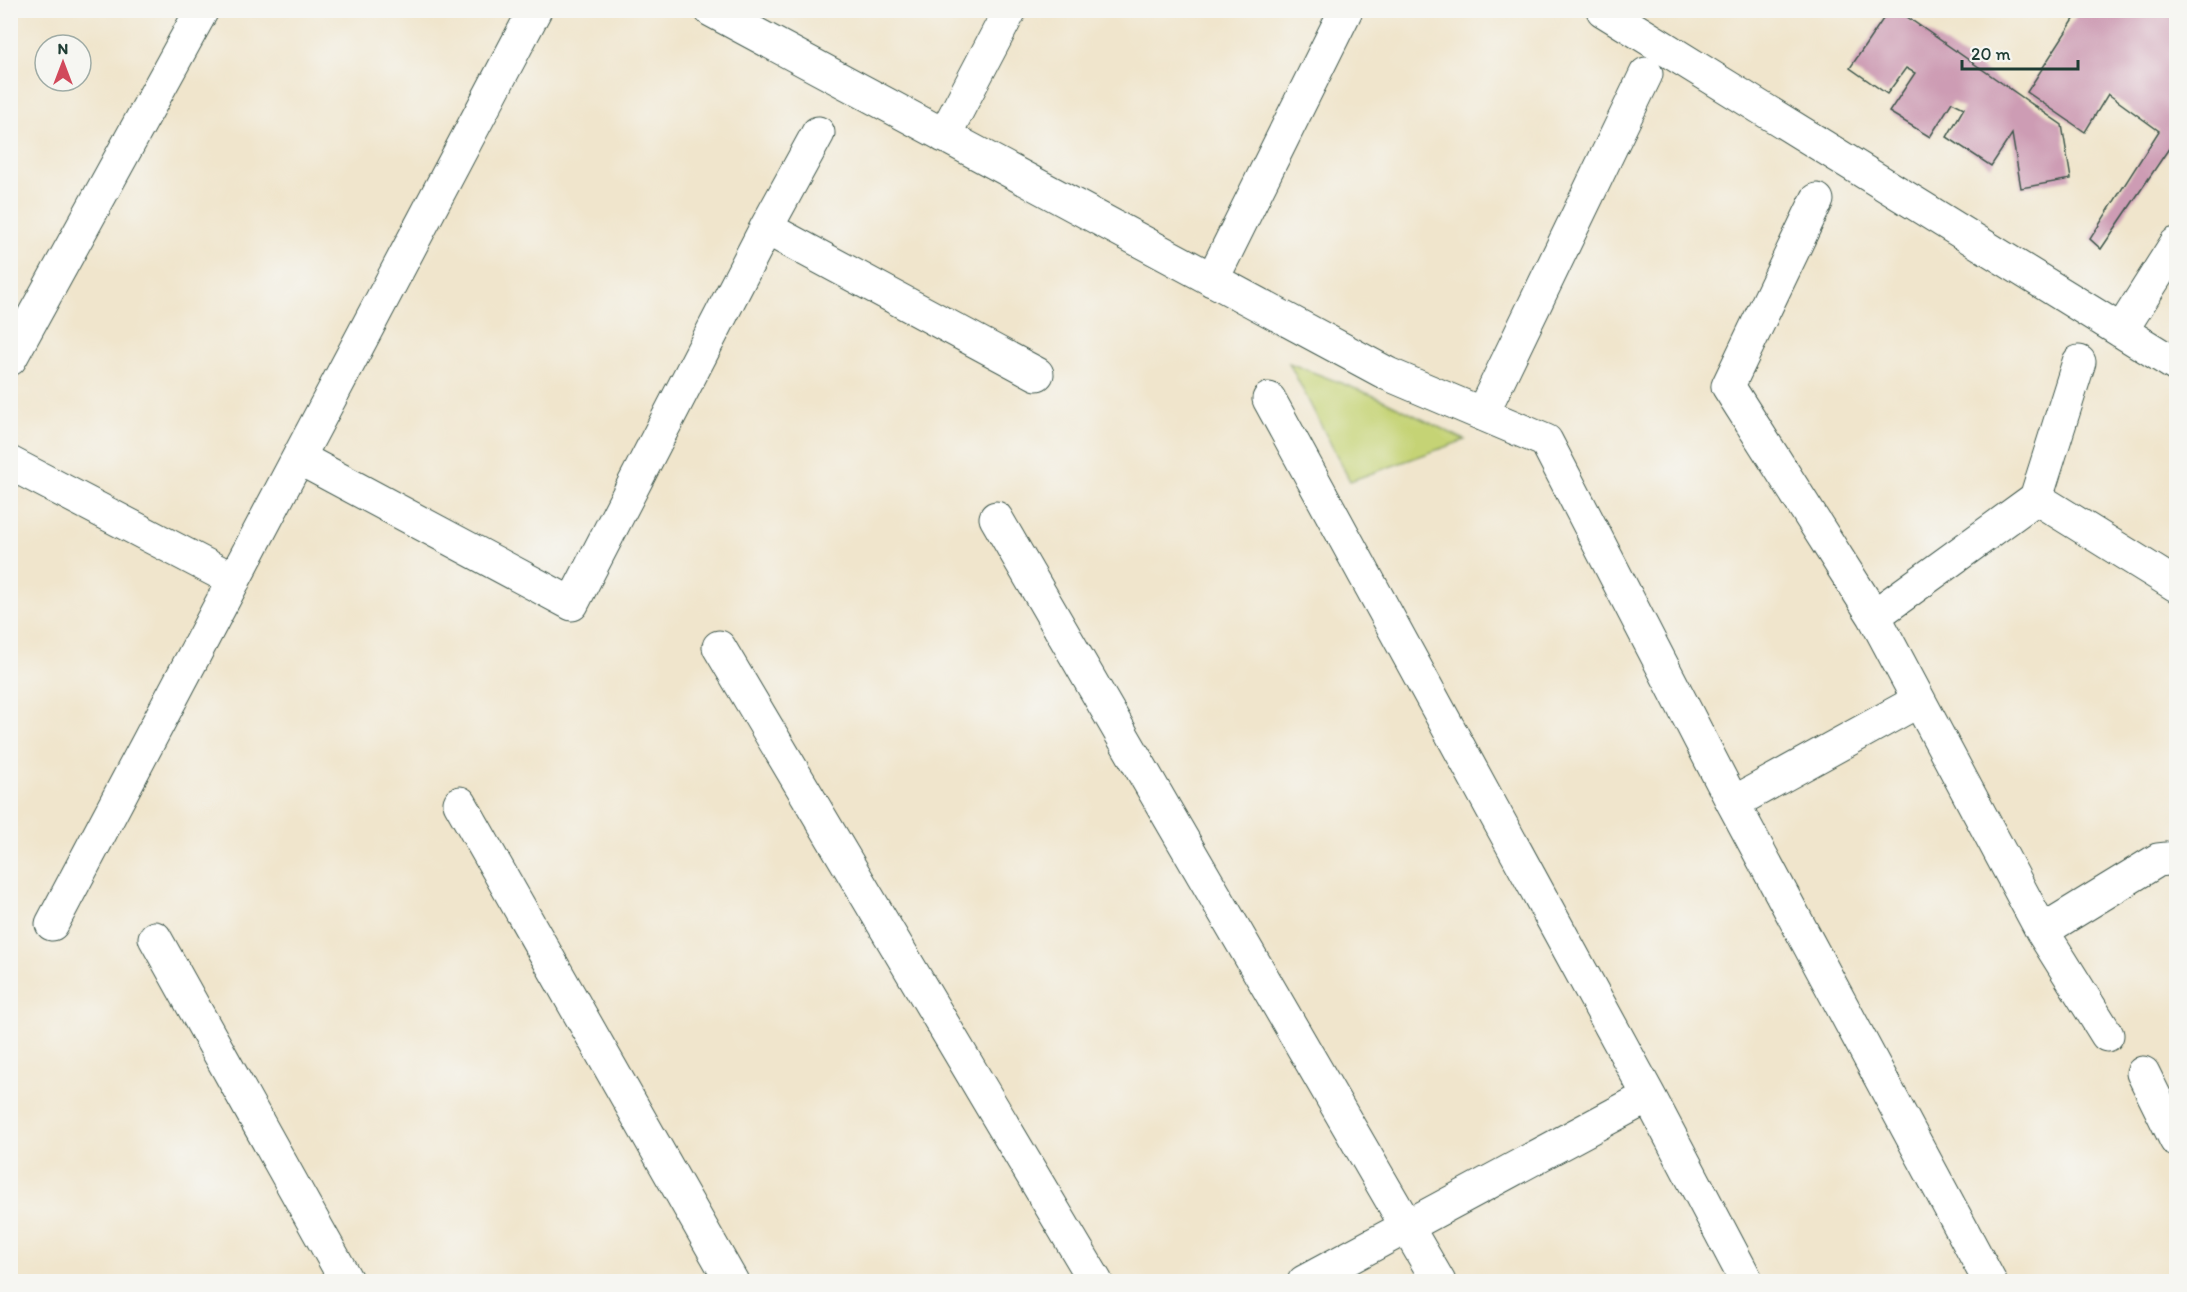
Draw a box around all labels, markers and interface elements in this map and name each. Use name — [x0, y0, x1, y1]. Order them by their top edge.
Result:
north arrow — [33, 33, 93, 93]
scale bar — [1962, 33, 2078, 71]
text: N — [58, 39, 68, 58]
text: 20 m — [1971, 43, 2011, 65]

